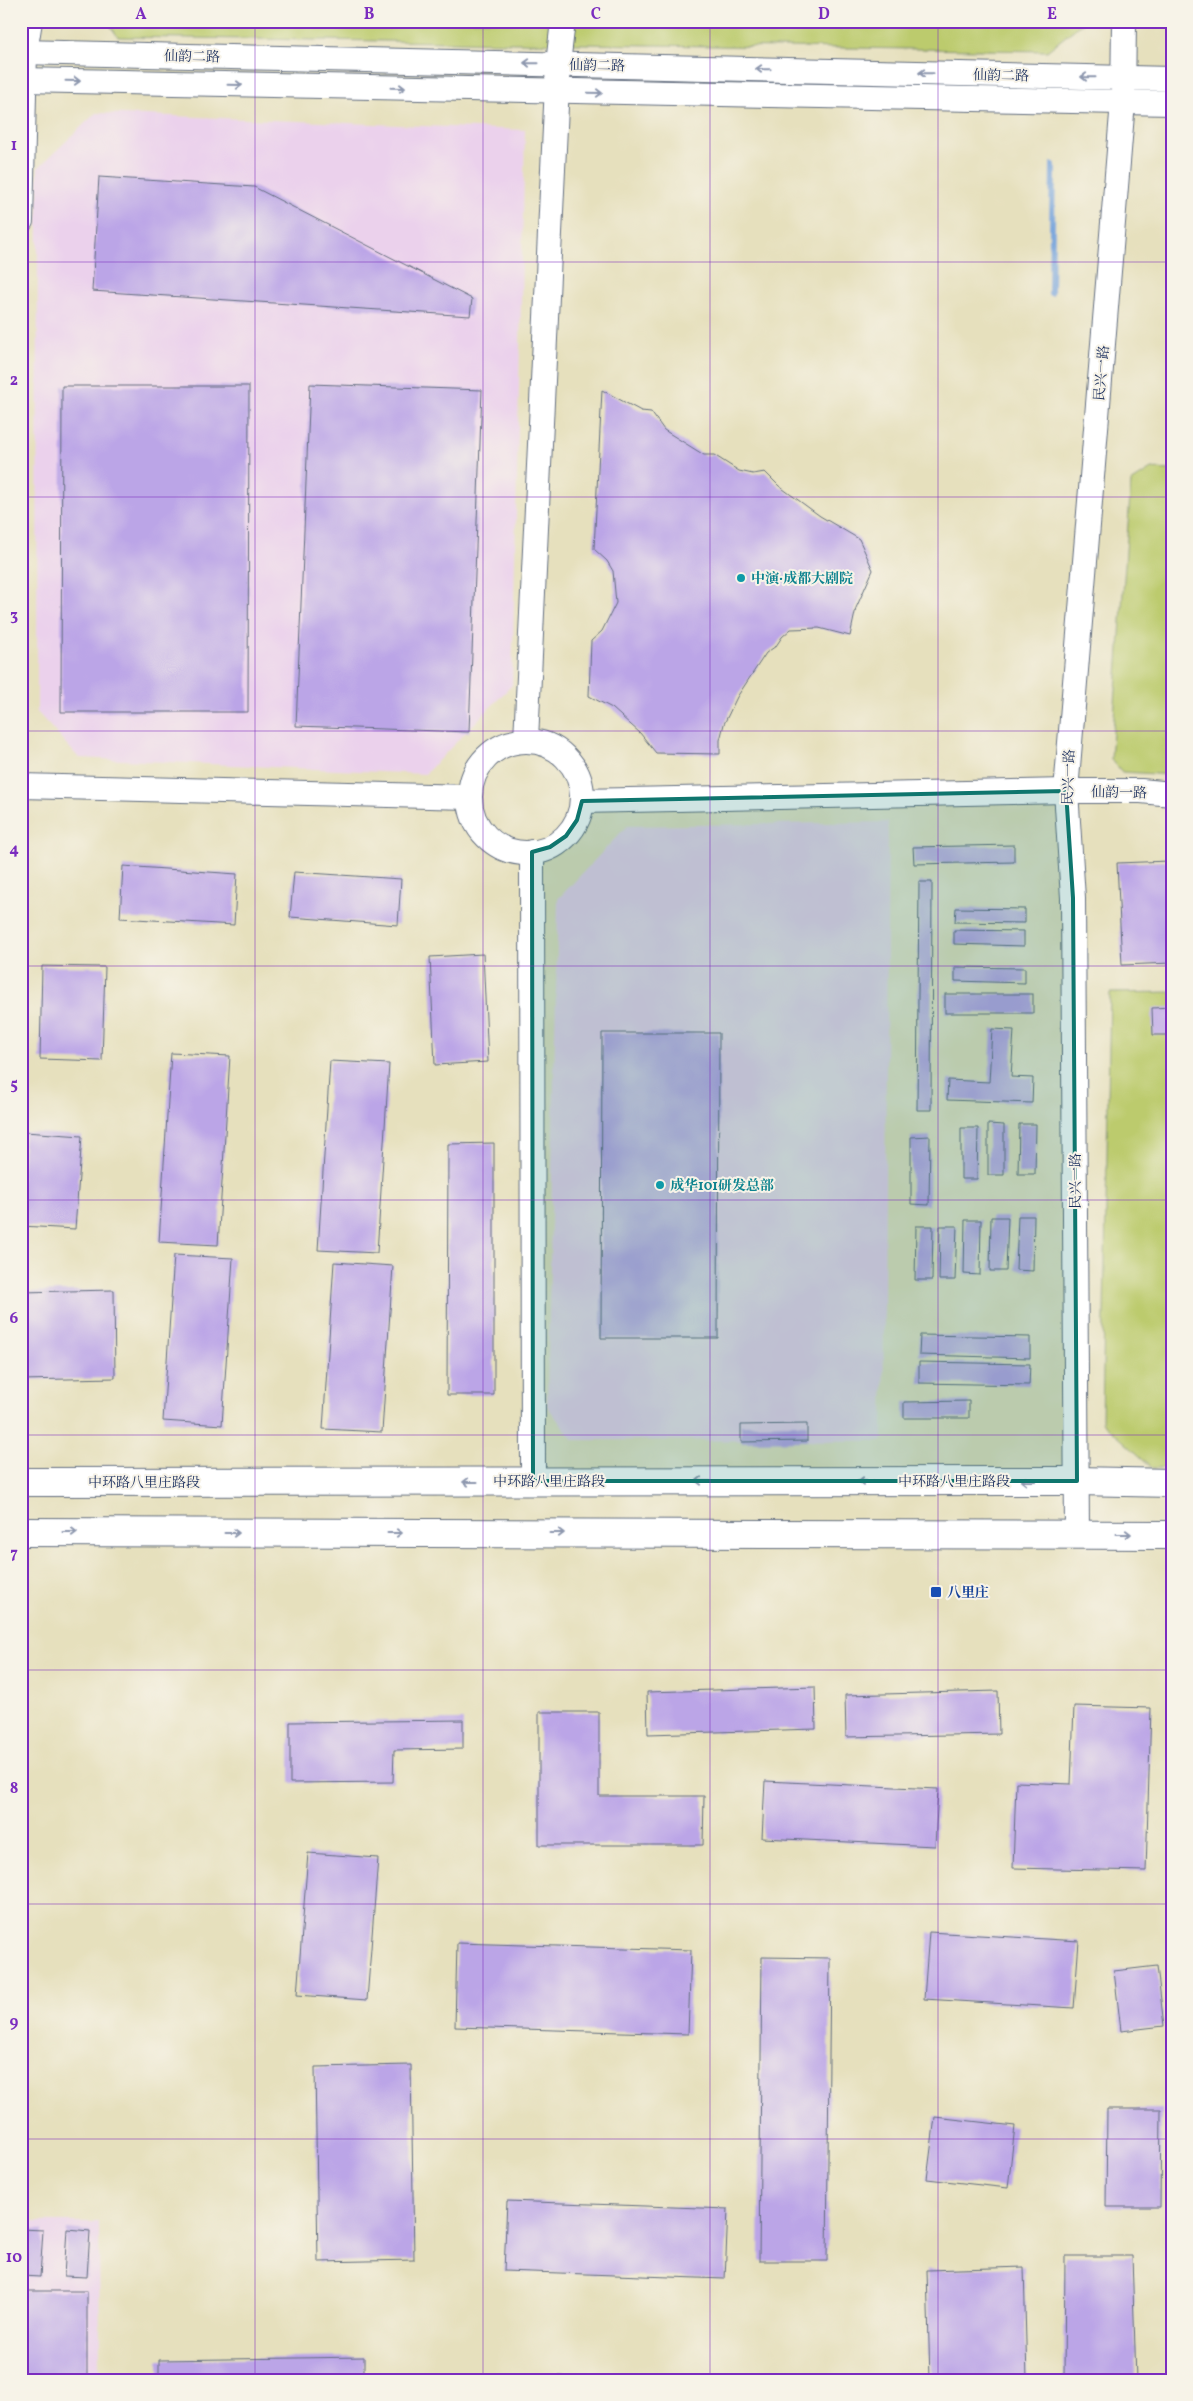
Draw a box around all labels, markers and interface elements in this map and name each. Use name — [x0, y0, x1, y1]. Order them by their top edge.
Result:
text: A — [135, 4, 147, 26]
text: B — [364, 4, 375, 26]
text: C — [591, 4, 601, 26]
text: D — [818, 4, 830, 26]
text: E — [1047, 4, 1057, 26]
street label: 仙韵二路 — [164, 48, 220, 67]
street label: 仙韵二路 — [569, 57, 625, 76]
one-way arrow — [523, 59, 539, 68]
one-way arrow — [755, 64, 772, 74]
street label: 仙韵二路 — [973, 67, 1029, 86]
one-way arrow — [918, 68, 934, 78]
one-way arrow — [1080, 72, 1096, 82]
one-way arrow — [64, 77, 80, 86]
one-way arrow — [226, 80, 243, 90]
one-way arrow — [389, 84, 405, 93]
one-way arrow — [587, 88, 603, 97]
text: 1 — [11, 135, 17, 157]
street label: 民兴一路 — [1091, 344, 1114, 402]
text: 2 — [10, 370, 18, 392]
place label: 中演·成都大剧院 — [751, 570, 853, 589]
marker: 中演·成都大剧院 — [735, 572, 747, 584]
text: 3 — [10, 605, 18, 627]
street label: 民兴一路 — [1059, 749, 1080, 805]
street label: 仙韵一路 — [1091, 784, 1147, 803]
text: 4 — [9, 839, 19, 861]
text: 5 — [10, 1074, 18, 1096]
street label: 民兴一路 — [1067, 1153, 1086, 1209]
place label: 成华101研发总部 — [670, 1177, 774, 1196]
marker: 成华101研发总部 — [654, 1179, 666, 1191]
text: 6 — [10, 1308, 19, 1330]
street label: 中环路八里庄路段 — [493, 1473, 605, 1492]
street label: 中环路八里庄路段 — [898, 1473, 1010, 1492]
street label: 中环路八里庄路段 — [88, 1474, 200, 1493]
one-way arrow — [695, 1476, 712, 1486]
one-way arrow — [858, 1476, 874, 1486]
one-way arrow — [1020, 1476, 1036, 1486]
one-way arrow — [463, 1477, 479, 1487]
one-way arrow — [62, 1527, 78, 1537]
one-way arrow — [224, 1528, 240, 1538]
one-way arrow — [386, 1528, 403, 1538]
one-way arrow — [549, 1528, 565, 1538]
one-way arrow — [1116, 1529, 1132, 1539]
text: 7 — [10, 1543, 18, 1565]
place label: 八里庄 — [947, 1584, 989, 1603]
marker: 八里庄 — [929, 1585, 943, 1599]
text: 8 — [10, 1778, 18, 1800]
text: 9 — [10, 2012, 19, 2034]
text: 10 — [6, 2247, 22, 2269]

